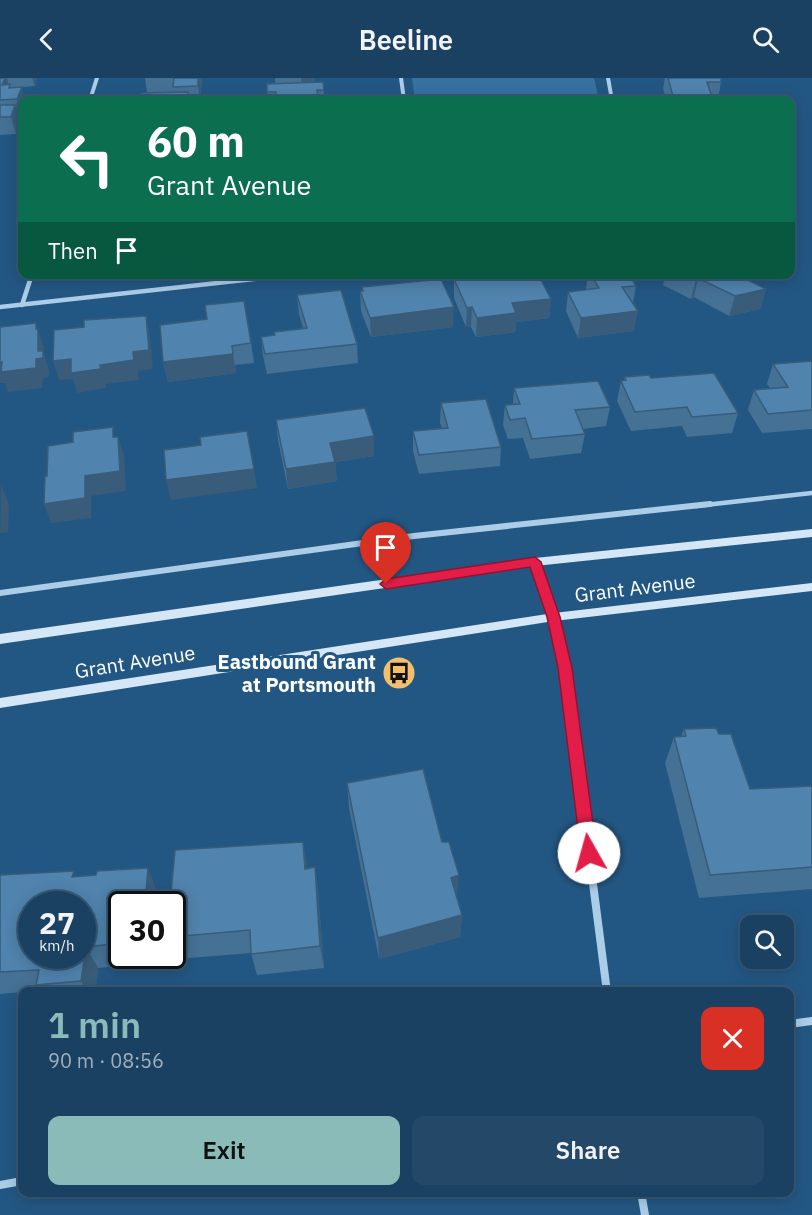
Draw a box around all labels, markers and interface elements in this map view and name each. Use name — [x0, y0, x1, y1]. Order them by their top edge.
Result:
text: Beeline — [359, 22, 453, 57]
icon: back — [30, 23, 63, 56]
icon: search — [749, 23, 782, 56]
text: 60 m — [147, 114, 245, 169]
icon: left — [48, 120, 126, 198]
text: Grant Avenue — [147, 167, 311, 202]
icon: arrive — [110, 234, 143, 267]
text: Then — [48, 236, 98, 265]
pin — [360, 522, 411, 584]
icon: arrive — [369, 531, 402, 564]
street label: Grant Avenue — [573, 567, 697, 608]
street label: Grant Avenue — [73, 639, 197, 684]
place label: Eastbound Grant at Portsmouth — [218, 648, 376, 698]
bus stop icon: Eastbound Grant at Portsmouth — [381, 655, 417, 691]
position arrow — [557, 821, 621, 885]
speed limit sign: 30 — [108, 891, 186, 969]
text: 27 — [39, 903, 75, 942]
map controls — [740, 915, 794, 969]
button: search — [740, 915, 794, 969]
text: km/h — [39, 936, 75, 955]
text: 1 min — [48, 1001, 141, 1048]
button: close — [701, 1007, 764, 1070]
text: 90 m · 08:56 — [48, 1047, 164, 1074]
button: Exit — [48, 1116, 400, 1185]
button: Share — [412, 1116, 764, 1185]

